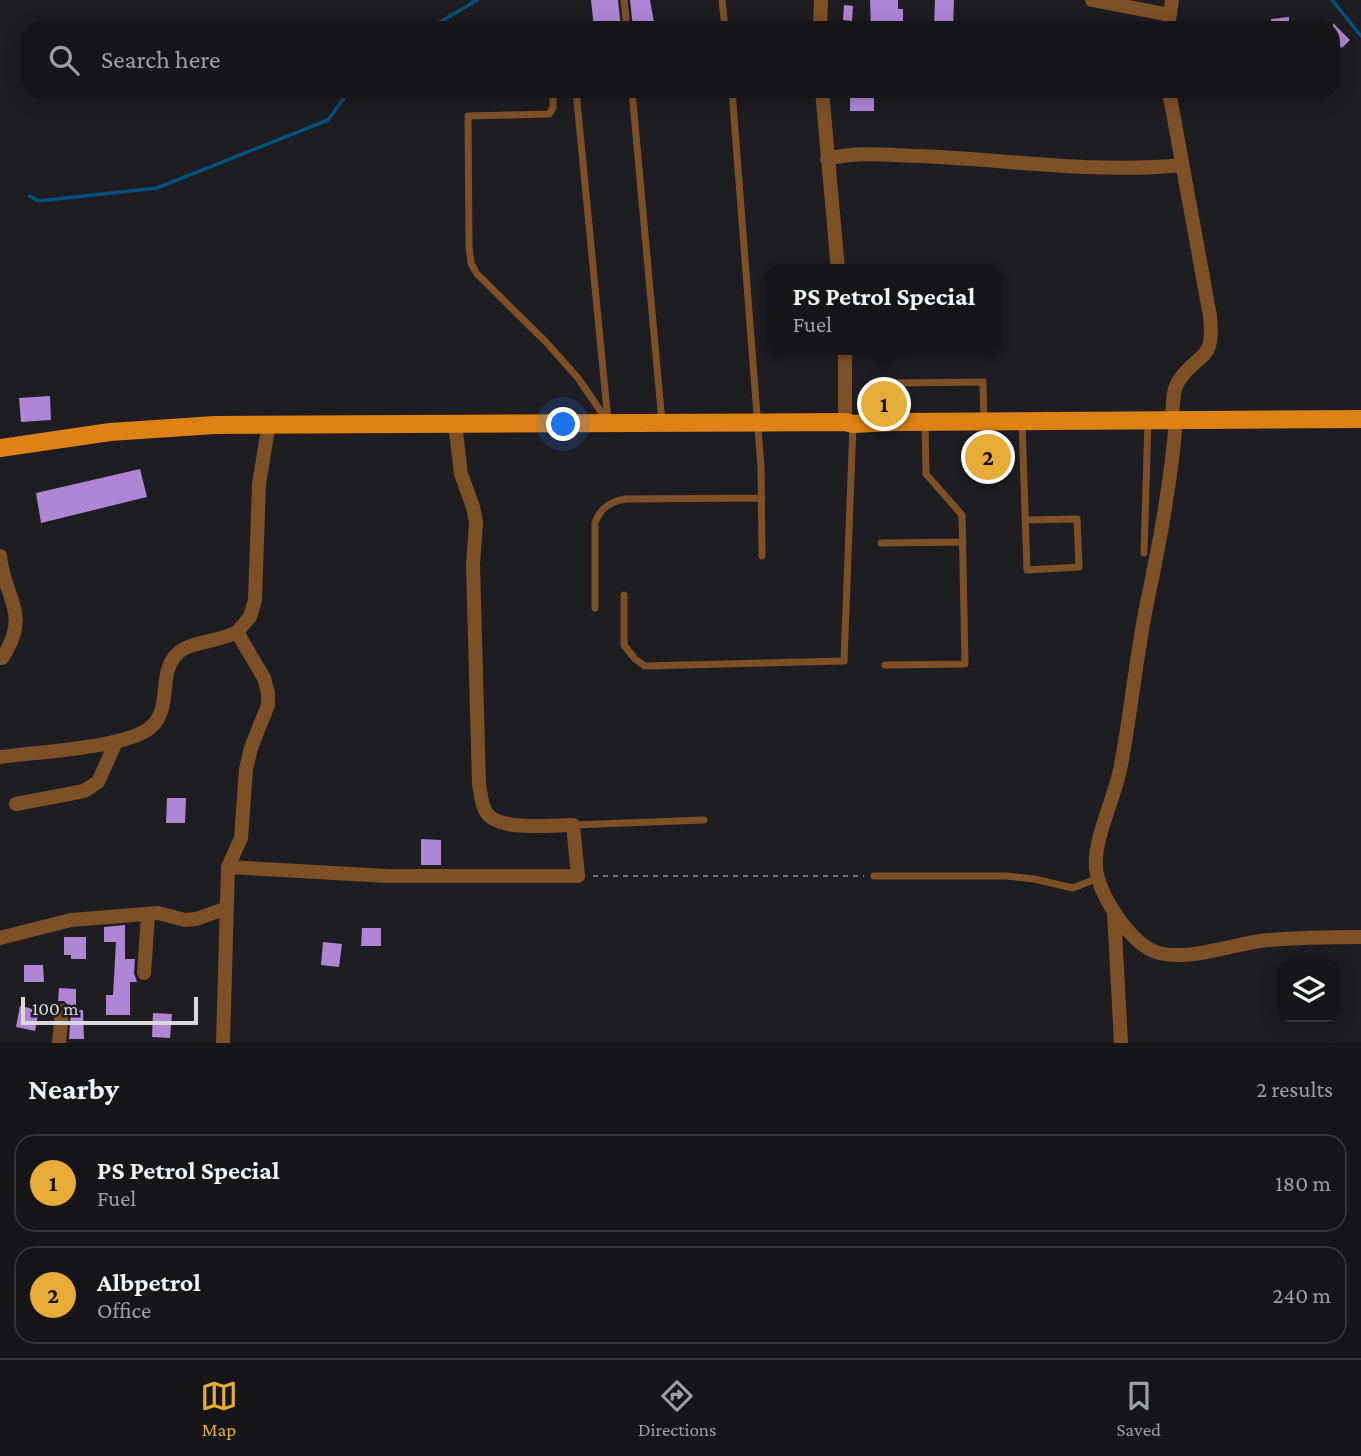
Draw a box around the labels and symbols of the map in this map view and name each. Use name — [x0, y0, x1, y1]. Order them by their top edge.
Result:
pin: 1 — [861, 378, 907, 430]
your location — [546, 407, 580, 441]
pin: 2 — [965, 431, 1011, 483]
scale bar — [21, 994, 198, 1026]

